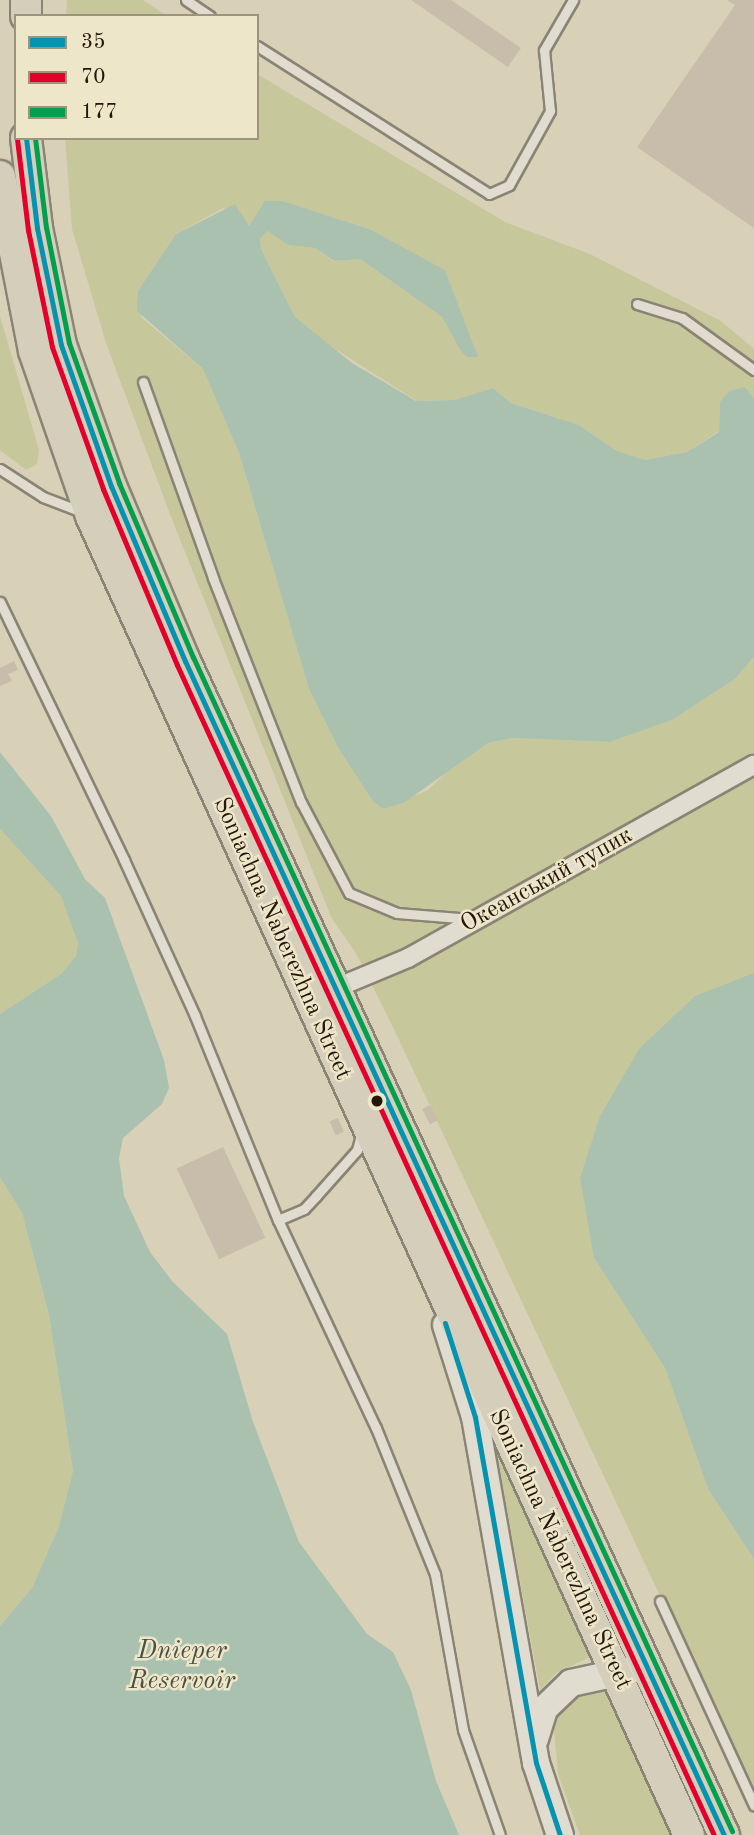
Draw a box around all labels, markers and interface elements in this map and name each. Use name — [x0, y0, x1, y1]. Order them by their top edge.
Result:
legend — [14, 14, 259, 140]
text: 35 — [81, 32, 105, 53]
text: 70 — [81, 67, 105, 88]
text: 177 — [81, 102, 118, 123]
street label: Soniachna Naberezhna Street — [206, 793, 356, 1085]
street label: Океанський тупик — [456, 822, 638, 940]
unlabelled marker — [370, 1094, 384, 1108]
street label: Soniachna Naberezhna Street — [481, 1405, 637, 1695]
water label: Dnieper Reservoir — [129, 1636, 235, 1698]

